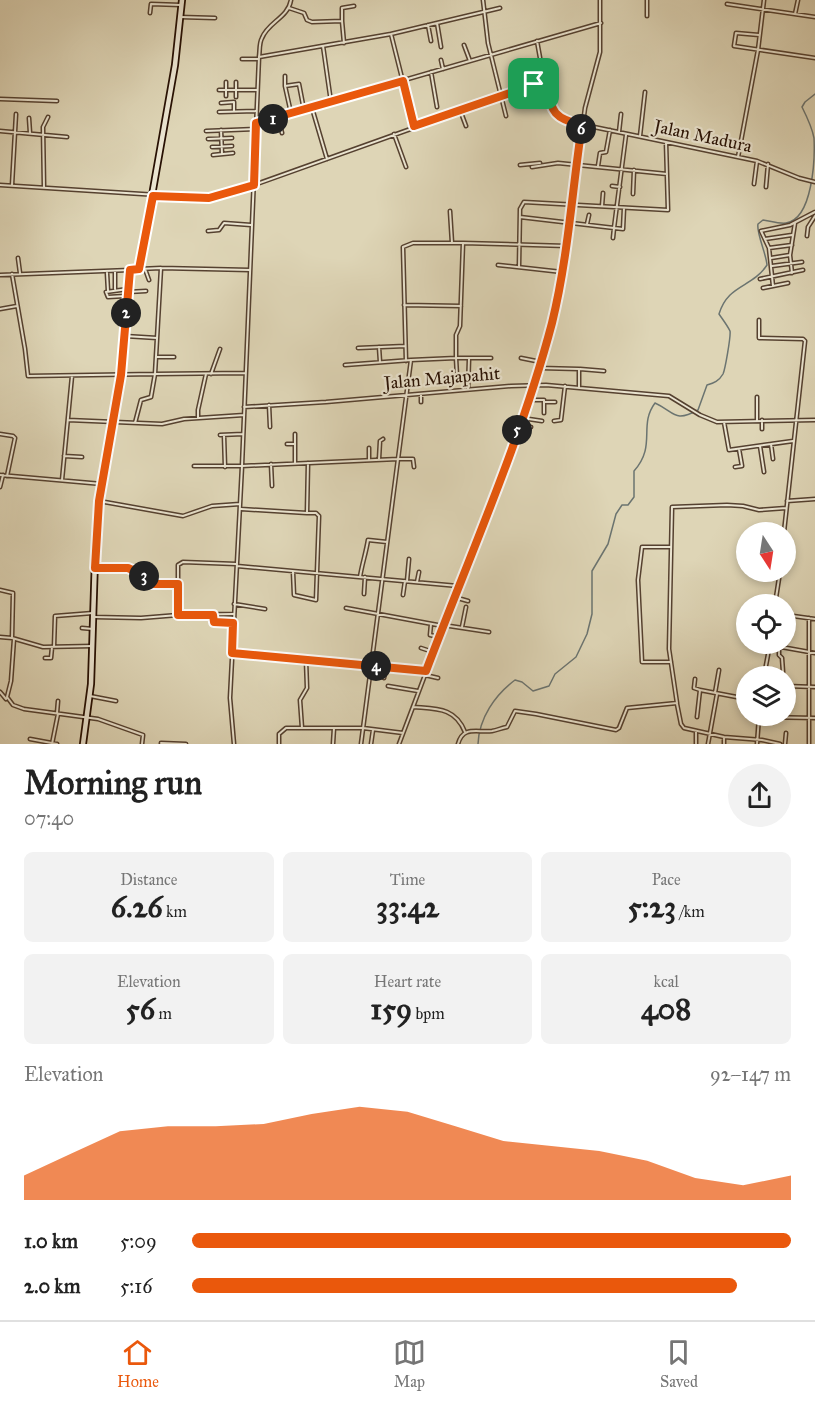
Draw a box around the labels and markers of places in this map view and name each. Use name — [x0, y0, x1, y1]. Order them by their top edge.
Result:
pin — [508, 58, 559, 109]
pin: 1 — [258, 104, 288, 134]
pin: 6 — [566, 114, 596, 144]
pin: 2 — [111, 298, 141, 328]
pin: 5 — [502, 415, 532, 445]
pin: 3 — [129, 561, 159, 591]
pin: 4 — [361, 651, 391, 681]

